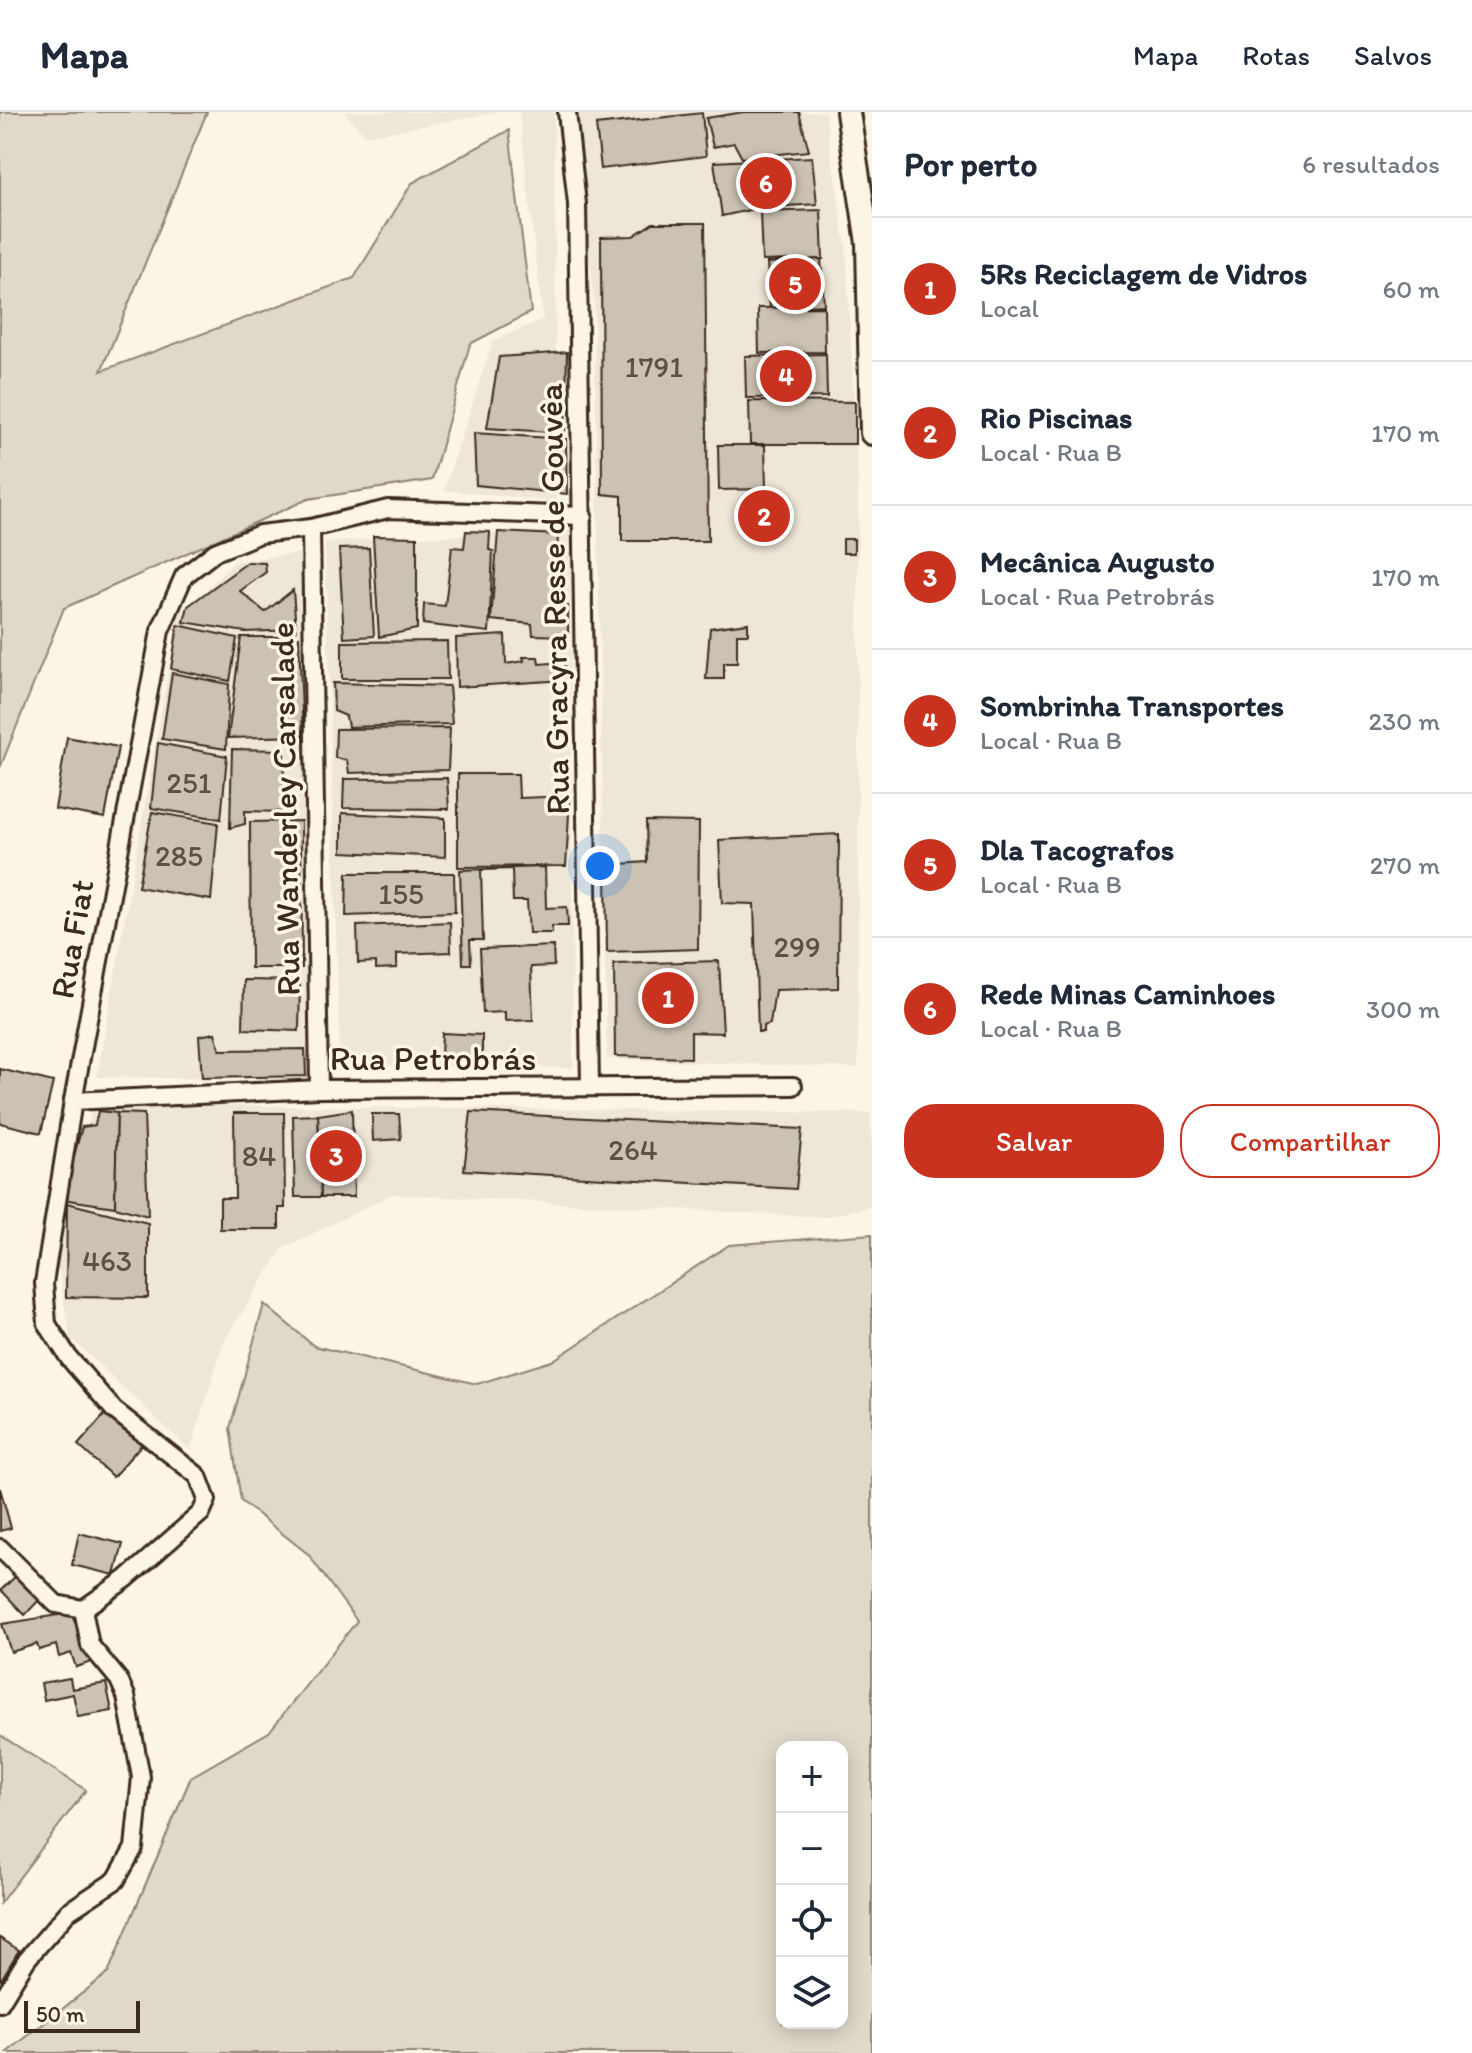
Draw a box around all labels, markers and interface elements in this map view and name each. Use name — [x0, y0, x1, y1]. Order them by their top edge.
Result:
text: Mapa — [40, 32, 128, 78]
text: Mapa — [1133, 38, 1198, 72]
text: Rotas — [1242, 38, 1310, 72]
text: Salvos — [1354, 38, 1432, 72]
text: Por perto — [904, 144, 1037, 185]
text: 6 resultados — [1302, 148, 1440, 180]
pin: 6 — [740, 153, 792, 213]
pin: 5 — [769, 254, 821, 314]
text: 5Rs Reciclagem de Vidros — [980, 255, 1307, 292]
text: 1 — [924, 273, 936, 305]
text: 60 m — [1383, 273, 1440, 305]
text: Local — [980, 292, 1039, 324]
pin: 4 — [760, 346, 812, 406]
house number: 1791 — [625, 348, 683, 385]
street label: Rua Gracyra Resse de Gouvêa — [530, 383, 578, 815]
text: Rio Piscinas — [980, 399, 1132, 436]
text: 2 — [923, 417, 937, 449]
text: 170 m — [1371, 417, 1440, 449]
text: Local · Rua B — [980, 436, 1122, 468]
pin: 2 — [738, 486, 790, 546]
text: Mecânica Augusto — [980, 543, 1215, 580]
text: 3 — [923, 561, 937, 593]
text: 170 m — [1371, 561, 1440, 593]
text: Local · Rua Petrobrás — [980, 580, 1215, 612]
street label: Rua Wanderley Carsalade — [261, 622, 309, 996]
text: Sombrinha Transportes — [980, 687, 1284, 724]
text: 4 — [922, 705, 938, 737]
text: 230 m — [1368, 705, 1440, 737]
text: Local · Rua B — [980, 724, 1122, 756]
house number: 251 — [166, 764, 212, 801]
text: Dla Tacografos — [980, 831, 1174, 868]
house number: 285 — [155, 837, 203, 874]
your location — [580, 846, 620, 886]
text: 5 — [923, 849, 937, 881]
text: 270 m — [1370, 849, 1440, 881]
text: Local · Rua B — [980, 868, 1122, 900]
house number: 155 — [378, 875, 424, 912]
street label: Rua Fiat — [41, 876, 103, 1002]
house number: 299 — [773, 928, 821, 965]
pin: 1 — [642, 968, 694, 1028]
text: Rede Minas Caminhoes — [980, 975, 1275, 1012]
text: 6 — [923, 993, 937, 1025]
text: 300 m — [1366, 993, 1440, 1025]
text: Local · Rua B — [980, 1012, 1122, 1044]
street label: Rua Petrobrás — [330, 1038, 536, 1079]
button: Salvar — [904, 1104, 1164, 1178]
button: Compartilhar — [1180, 1104, 1440, 1178]
pin: 3 — [310, 1126, 362, 1186]
house number: 264 — [608, 1131, 658, 1168]
house number: 84 — [242, 1137, 276, 1174]
house number: 463 — [82, 1242, 132, 1279]
map controls — [776, 1741, 848, 2029]
button: + — [776, 1741, 848, 1813]
button: − — [776, 1813, 848, 1885]
button: locate — [776, 1885, 848, 1957]
button: layers — [776, 1957, 848, 2029]
scale bar — [24, 1997, 140, 2033]
text: 50 m — [36, 2001, 85, 2028]

